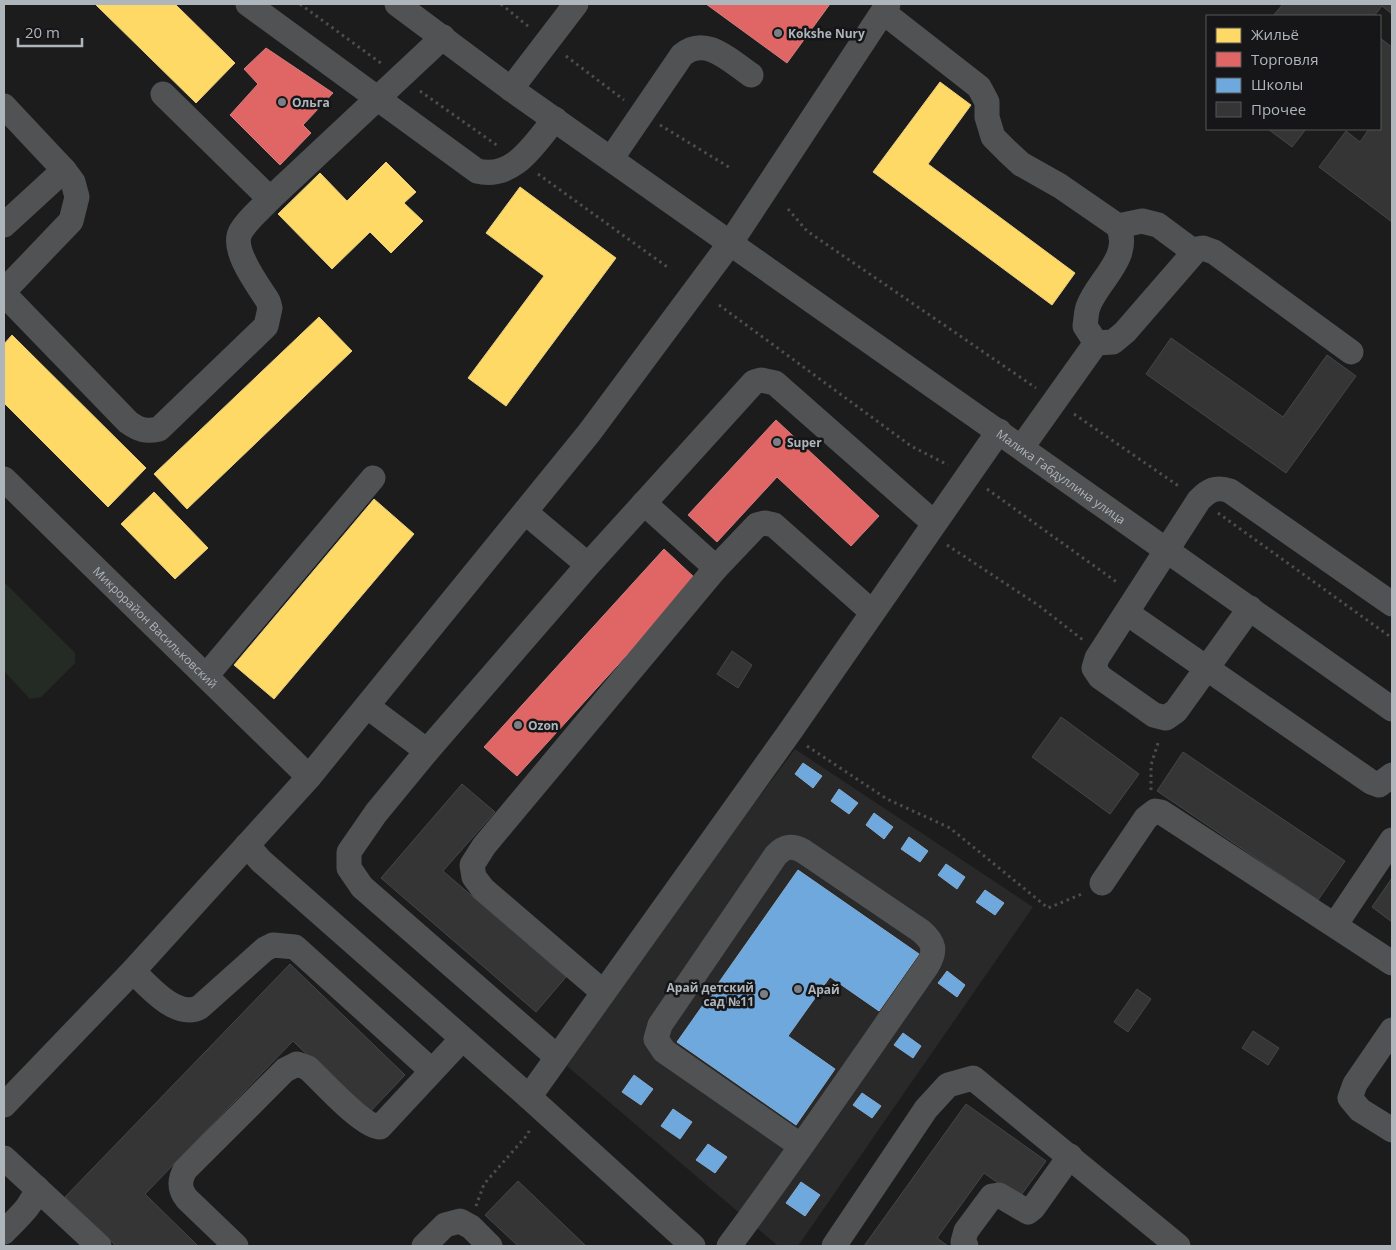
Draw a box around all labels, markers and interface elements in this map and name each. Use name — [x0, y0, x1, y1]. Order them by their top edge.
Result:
scale bar — [18, 15, 81, 47]
legend — [1206, 15, 1381, 130]
text: 20 m — [25, 22, 60, 42]
text: Жильё — [1251, 24, 1299, 44]
place label: Kokshe Nury — [788, 25, 865, 42]
marker: Kokshe Nury — [772, 27, 784, 39]
text: Торговля — [1251, 49, 1318, 69]
text: Школы — [1251, 74, 1303, 94]
place label: Ольга — [292, 94, 330, 111]
marker: Ольга — [276, 96, 288, 108]
text: Прочее — [1251, 99, 1306, 119]
street label: Малика Габдуллина улица — [993, 425, 1129, 528]
place label: Super — [787, 434, 822, 451]
marker: Super — [771, 436, 783, 448]
street label: Микрорайон Васильковский — [90, 562, 222, 692]
place label: Ozon — [528, 717, 559, 734]
marker: Ozon — [512, 719, 524, 731]
place label: Арай детский сад №11 — [667, 979, 754, 1010]
place label: Арай — [808, 981, 840, 998]
marker: Арай — [792, 983, 804, 995]
marker: Арай детский сад №11 — [758, 988, 770, 1000]

